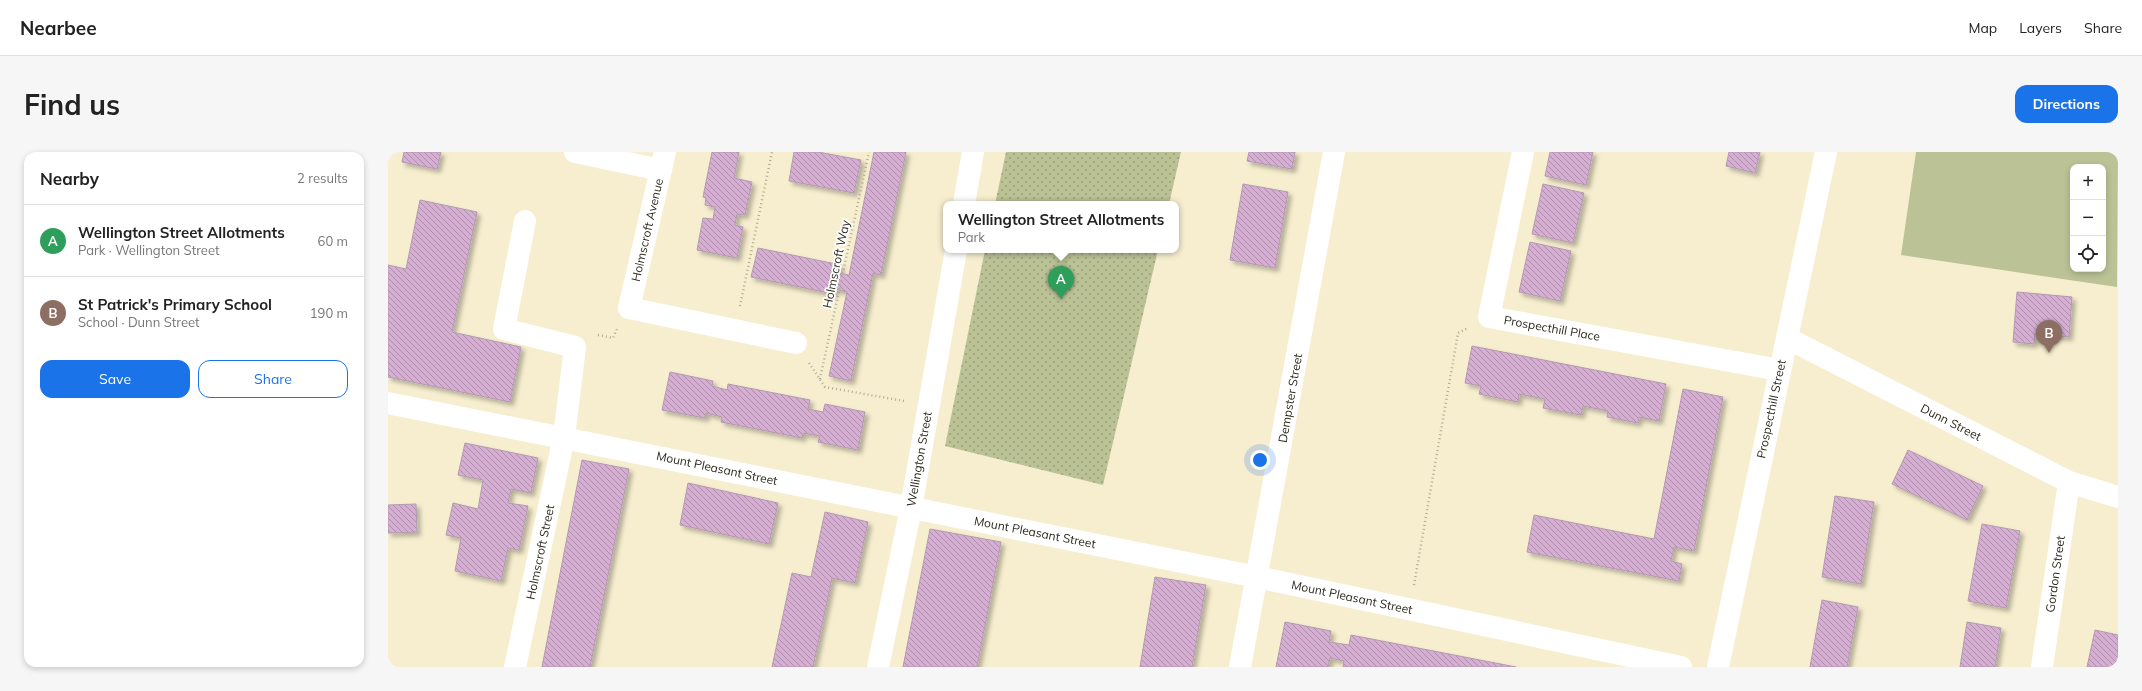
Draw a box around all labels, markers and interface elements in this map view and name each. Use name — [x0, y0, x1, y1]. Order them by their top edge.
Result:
text: Nearbee — [20, 16, 97, 40]
text: Map — [1968, 19, 1997, 37]
text: Layers — [2019, 19, 2062, 37]
text: Share — [2084, 19, 2122, 37]
button: Directions — [2015, 85, 2118, 123]
text: Find us — [24, 87, 120, 122]
map controls — [2070, 164, 2106, 272]
button: + — [2070, 164, 2106, 200]
text: Nearby — [40, 168, 99, 189]
text: 2 results — [297, 170, 348, 186]
street label: Holmscroft Avenue — [628, 177, 666, 283]
button: − — [2070, 200, 2106, 236]
popup — [943, 201, 1179, 253]
text: Wellington Street Allotments — [958, 210, 1164, 229]
street label: Holmscroft Way — [819, 218, 853, 309]
text: Wellington Street Allotments — [78, 223, 285, 242]
text: Park — [958, 229, 985, 245]
text: A — [48, 233, 58, 249]
text: 60 m — [318, 233, 348, 249]
button: locate — [2070, 236, 2106, 272]
text: Park · Wellington Street — [78, 242, 220, 258]
pin: A — [1048, 266, 1074, 299]
text: St Patrick's Primary School — [78, 295, 272, 314]
text: B — [49, 305, 57, 321]
text: 190 m — [310, 305, 348, 321]
street label: Prospecthill Place — [1503, 312, 1601, 344]
text: School · Dunn Street — [78, 314, 200, 330]
pin: B — [2036, 320, 2062, 353]
street label: Dempster Street — [1275, 352, 1305, 444]
street label: Prospecthill Street — [1753, 358, 1789, 460]
button: Save — [40, 360, 190, 398]
button: Share — [198, 360, 348, 398]
street label: Dunn Street — [1918, 400, 1984, 444]
street label: Wellington Street — [903, 410, 935, 508]
street label: Mount Pleasant Street — [655, 448, 779, 488]
your location — [1250, 450, 1270, 470]
street label: Holmscroft Street — [523, 503, 557, 601]
street label: Mount Pleasant Street — [973, 513, 1097, 551]
street label: Gordon Street — [2042, 535, 2068, 613]
street label: Mount Pleasant Street — [1290, 577, 1414, 617]

